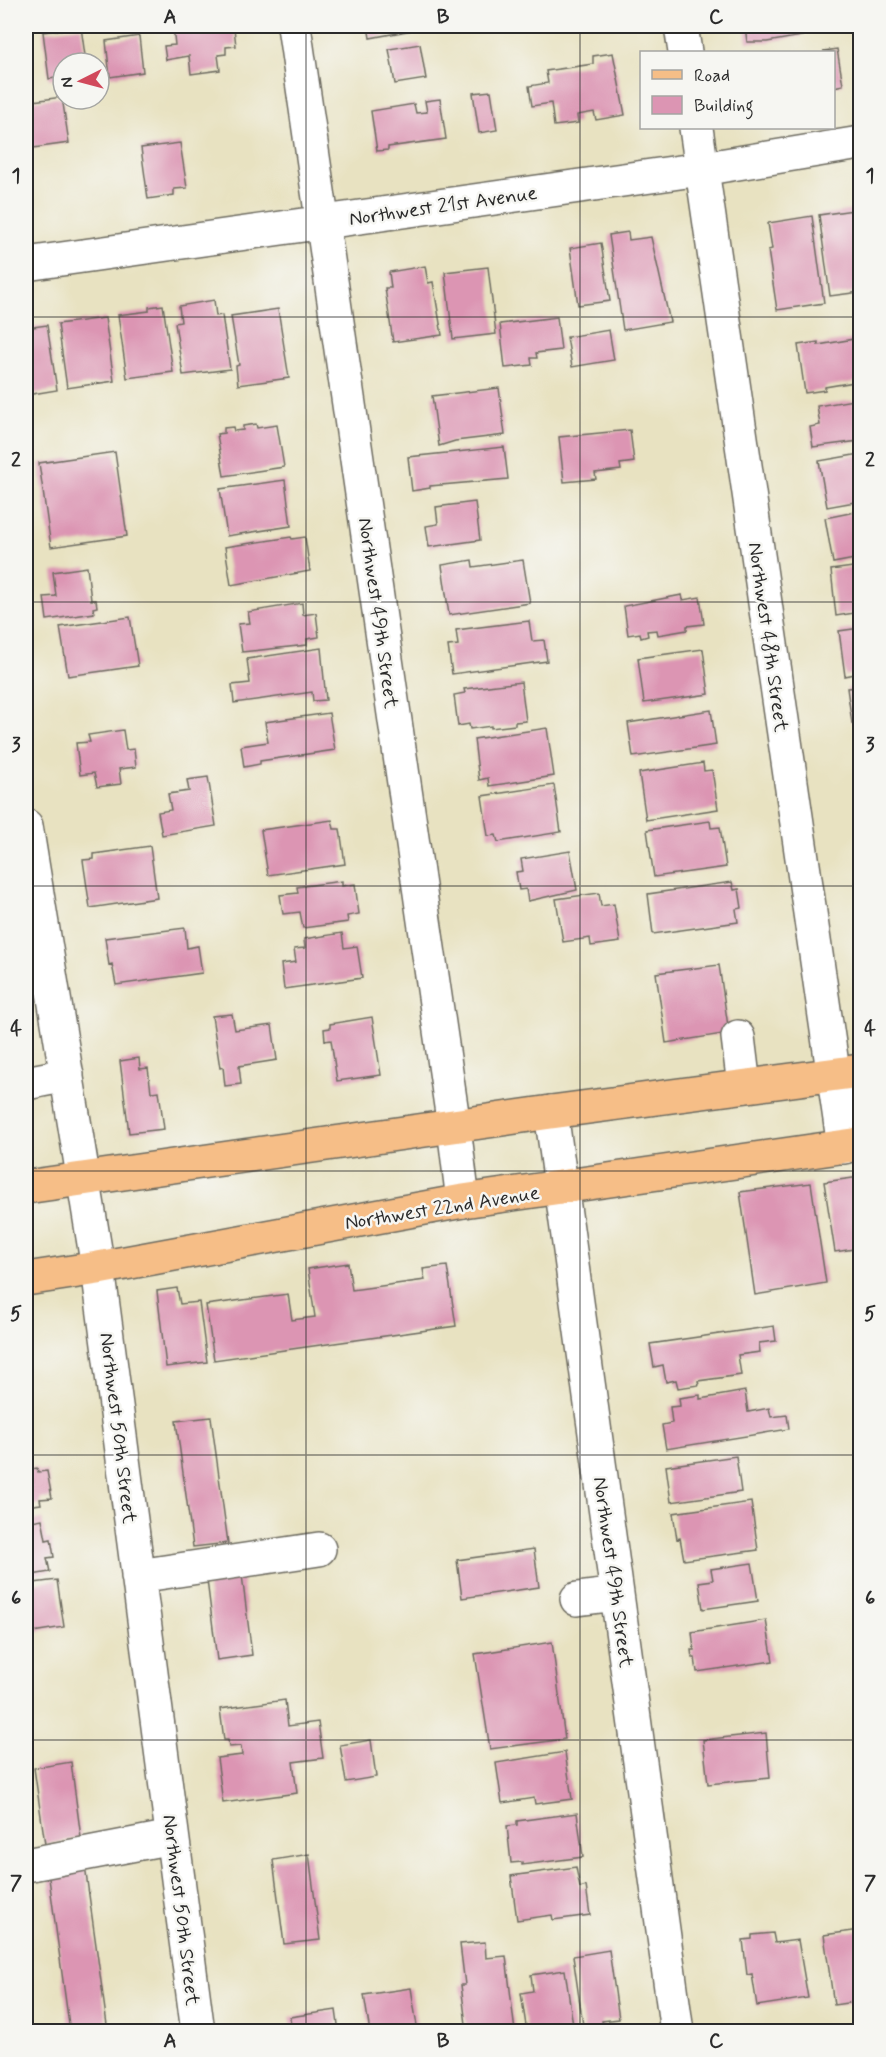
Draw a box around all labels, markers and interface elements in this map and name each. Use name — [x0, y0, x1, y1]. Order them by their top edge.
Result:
text: A — [163, 4, 177, 31]
text: B — [437, 4, 450, 31]
text: C — [709, 4, 724, 31]
north arrow — [51, 51, 111, 111]
legend — [640, 51, 835, 129]
text: Road — [694, 64, 730, 88]
text: N — [57, 76, 79, 89]
text: Building — [694, 94, 754, 120]
text: 1 — [12, 163, 20, 190]
text: 1 — [866, 163, 874, 190]
street label: Northwest 21st Avenue — [347, 180, 539, 233]
text: 2 — [11, 447, 21, 474]
text: 2 — [865, 447, 875, 474]
street label: Northwest 49th Street — [351, 516, 404, 711]
street label: Northwest 48th Street — [741, 541, 794, 734]
text: 3 — [11, 732, 21, 759]
text: 3 — [865, 732, 875, 759]
text: 4 — [10, 1016, 22, 1043]
text: 4 — [864, 1016, 876, 1043]
street label: Northwest 22nd Avenue — [343, 1180, 542, 1237]
text: 5 — [10, 1301, 22, 1328]
text: 5 — [864, 1301, 876, 1328]
street label: Northwest 50th Street — [92, 1331, 143, 1525]
street label: Northwest 49th Street — [586, 1475, 639, 1670]
text: 6 — [11, 1585, 21, 1612]
text: 6 — [865, 1585, 875, 1612]
street label: Northwest 50th Street — [155, 1813, 206, 2007]
text: 7 — [10, 1870, 22, 1897]
text: 7 — [864, 1870, 876, 1897]
text: A — [163, 2028, 177, 2055]
text: B — [437, 2028, 450, 2055]
text: C — [709, 2028, 724, 2055]

